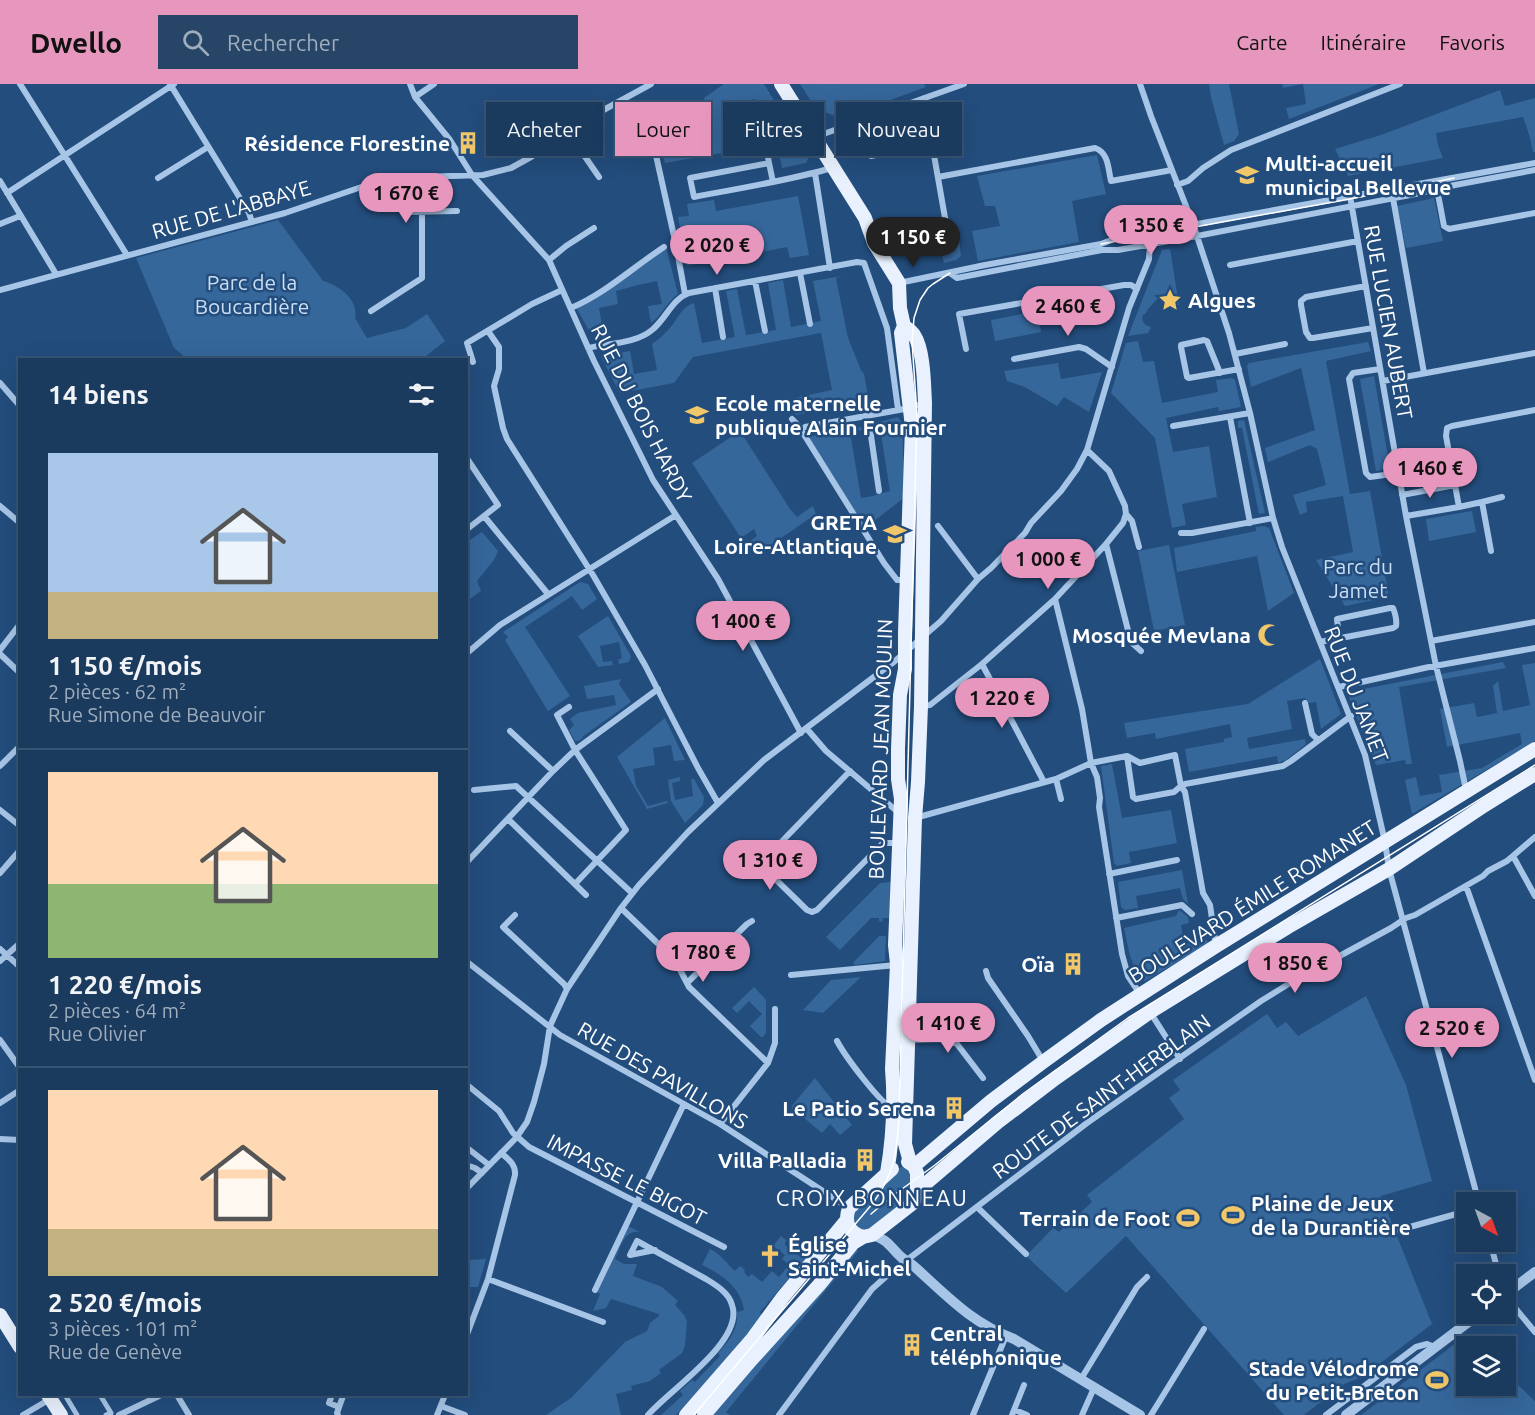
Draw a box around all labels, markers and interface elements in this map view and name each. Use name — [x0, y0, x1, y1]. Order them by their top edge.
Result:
search box — [158, 15, 578, 69]
icon: search — [179, 26, 212, 59]
text: Dwello — [30, 27, 122, 58]
text: Rechercher — [227, 30, 339, 55]
text: Carte — [1236, 30, 1288, 54]
text: Itinéraire — [1321, 30, 1406, 54]
text: Favoris — [1439, 30, 1505, 54]
chip: Acheter — [486, 102, 603, 156]
chip: Louer — [615, 102, 711, 156]
chip: Filtres — [723, 102, 824, 156]
chip: Nouveau — [836, 102, 962, 156]
building icon: Résidence Florestine — [455, 130, 481, 156]
place label: Résidence Florestine — [244, 131, 450, 155]
place label: Multi-accueil municipal Bellevue — [1265, 151, 1451, 199]
school or university icon: Multi-accueil municipal Bellevue — [1234, 162, 1260, 188]
pin: 1 670 € — [351, 173, 461, 224]
street label: RUE DE L'ABBAYE — [149, 175, 313, 243]
text: 1 670 € — [373, 181, 439, 204]
pin: 1 350 € — [1096, 205, 1206, 256]
text: 1 350 € — [1118, 213, 1184, 236]
pin: 1 150 € — [858, 217, 968, 268]
street label: RUE LUCIEN AUBERT — [1360, 223, 1418, 421]
pin: 2 020 € — [662, 225, 772, 276]
text: 1 150 € — [880, 225, 946, 248]
text: 2 020 € — [684, 233, 750, 256]
park label: Parc de la Boucardière — [195, 270, 309, 318]
pin: 2 460 € — [1013, 286, 1123, 337]
place icon: Algues — [1157, 287, 1183, 313]
place label: Algues — [1188, 288, 1256, 312]
text: 2 460 € — [1035, 294, 1101, 317]
street label: RUE DU BOIS HARDY — [587, 320, 697, 506]
icon: filters — [405, 378, 438, 411]
text: 14 biens — [48, 380, 149, 409]
place label: Ecole maternelle publique Alain Fournier — [715, 391, 947, 439]
school or university icon: Ecole maternelle publique Alain Fournier — [684, 402, 710, 428]
pin: 1 460 € — [1375, 448, 1485, 499]
text: 1 460 € — [1397, 456, 1463, 479]
icon: home — [189, 492, 297, 600]
place label: GRETA Loire-Atlantique — [714, 510, 877, 558]
school or university icon: GRETA Loire-Atlantique — [882, 521, 908, 547]
pin: 1 000 € — [993, 539, 1103, 590]
text: 1 000 € — [1015, 547, 1081, 570]
park label: Parc du Jamet — [1323, 554, 1393, 602]
pin: 1 400 € — [688, 601, 798, 652]
text: 1 400 € — [710, 609, 776, 632]
street label: BOULEVARD JEAN MOULIN — [863, 618, 897, 880]
mosque icon: Mosquée Mevlana — [1256, 622, 1282, 648]
place label: Mosquée Mevlana — [1072, 623, 1251, 647]
street label: RUE DU JAMET — [1320, 623, 1394, 766]
text: 1 150 €/mois — [48, 651, 202, 680]
pin: 1 220 € — [947, 678, 1057, 729]
text: 2 pièces · 62 m² — [48, 680, 186, 703]
text: 1 220 € — [969, 686, 1035, 709]
text: Rue Simone de Beauvoir — [48, 703, 265, 726]
icon: home — [189, 811, 297, 919]
street label: BOULEVARD ÉMILE ROMANET — [1124, 814, 1381, 987]
pin: 1 310 € — [715, 840, 825, 891]
text: 1 310 € — [737, 848, 803, 871]
pin: 1 780 € — [648, 932, 758, 983]
text: 1 780 € — [670, 940, 736, 963]
pin: 1 850 € — [1240, 943, 1350, 994]
building icon: Oïa — [1060, 951, 1086, 977]
text: 1 850 € — [1262, 951, 1328, 974]
place label: Oïa — [1021, 952, 1055, 976]
text: 1 220 €/mois — [48, 970, 202, 999]
text: 2 pièces · 64 m² — [48, 999, 186, 1022]
pin: 1 410 € — [893, 1003, 1003, 1054]
pin: 2 520 € — [1397, 1008, 1507, 1059]
street label: ROUTE DE SAINT-HERBLAIN — [987, 1009, 1215, 1183]
text: 1 410 € — [915, 1011, 981, 1034]
text: 2 520 € — [1419, 1016, 1485, 1039]
street label: RUE DES PAVILLONS — [574, 1017, 752, 1133]
text: Rue Olivier — [48, 1022, 146, 1045]
building icon: Le Patio Serena — [941, 1095, 967, 1121]
place label: Le Patio Serena — [782, 1096, 936, 1120]
street label: IMPASSE LE BIGOT — [543, 1128, 711, 1230]
icon: home — [189, 1129, 297, 1237]
building icon: Villa Palladia — [852, 1147, 878, 1173]
place label: Villa Palladia — [718, 1148, 847, 1172]
district label: CROIX BONNEAU — [776, 1185, 968, 1210]
place label: Plaine de Jeux de la Durantière — [1251, 1191, 1411, 1239]
north arrow — [1456, 1192, 1516, 1252]
map controls — [1456, 1192, 1516, 1396]
sports icon: Plaine de Jeux de la Durantière — [1220, 1202, 1246, 1228]
sports icon: Terrain de Foot — [1175, 1205, 1201, 1231]
place label: Terrain de Foot — [1020, 1206, 1170, 1230]
place label: Église Saint-Michel — [788, 1232, 911, 1280]
church icon: Église Saint-Michel — [757, 1243, 783, 1269]
button: locate — [1456, 1264, 1516, 1324]
text: 2 520 €/mois — [48, 1288, 202, 1317]
text: 3 pièces · 101 m² — [48, 1317, 197, 1340]
place label: Central téléphonique — [930, 1321, 1062, 1369]
building icon: Central téléphonique — [899, 1332, 925, 1358]
button: layers — [1456, 1336, 1516, 1396]
text: Rue de Genève — [48, 1340, 182, 1363]
place label: Stade Vélodrome du Petit-Breton — [1249, 1356, 1419, 1404]
sports icon: Stade Vélodrome du Petit-Breton — [1424, 1367, 1450, 1393]

